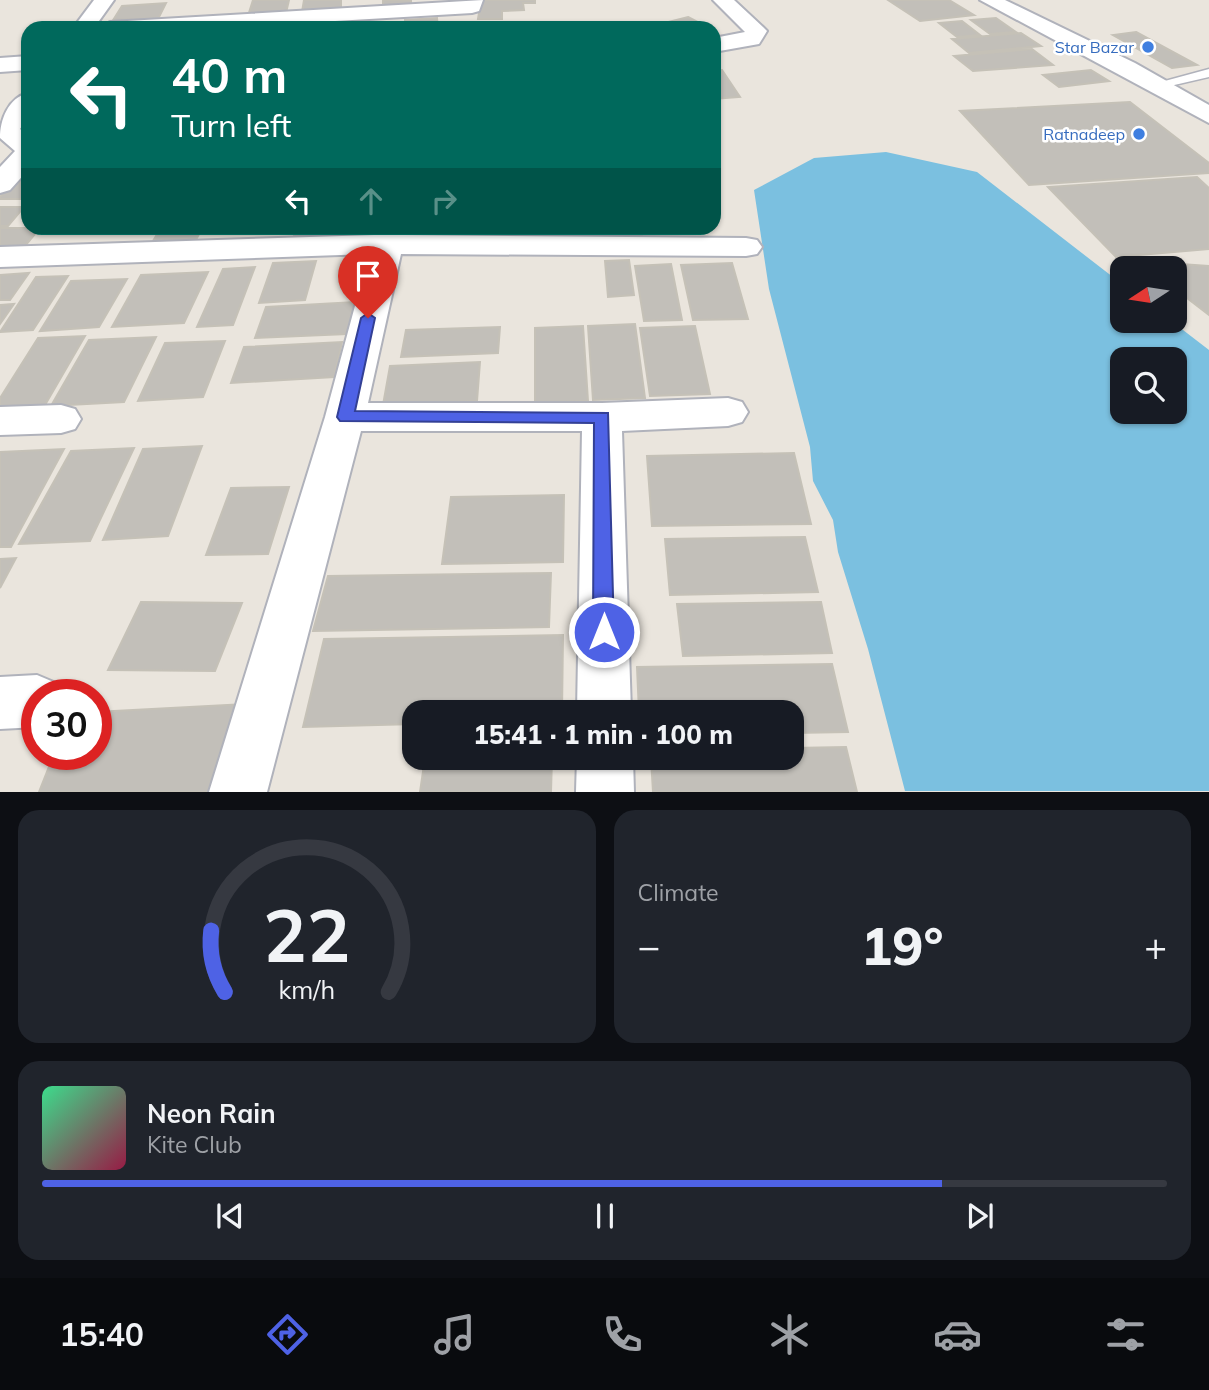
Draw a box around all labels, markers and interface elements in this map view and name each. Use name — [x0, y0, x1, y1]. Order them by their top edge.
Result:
place label: Star Bazar — [1055, 37, 1134, 57]
marker: Star Bazar — [1140, 39, 1156, 55]
text: 40 m — [171, 44, 287, 105]
icon: left — [56, 49, 147, 140]
text: Turn left — [171, 105, 291, 145]
place label: Ratnadeep — [1043, 124, 1125, 144]
marker: Ratnadeep — [1131, 126, 1147, 142]
icon: left — [279, 182, 317, 220]
icon: ahead — [352, 182, 390, 220]
icon: right — [425, 182, 463, 220]
pin — [338, 246, 398, 318]
north arrow — [1110, 256, 1186, 332]
map controls — [1110, 256, 1187, 424]
icon: arrive — [349, 257, 387, 295]
button: search — [1110, 347, 1187, 424]
position arrow — [567, 595, 641, 669]
speed limit sign: 30 — [21, 679, 112, 770]
text: 15:41 · 1 min · 100 m — [473, 718, 733, 751]
text: Climate — [638, 878, 719, 907]
text: 22 — [263, 890, 350, 981]
text: 19° — [861, 913, 943, 978]
text: − — [638, 922, 660, 970]
text: + — [1144, 922, 1167, 970]
text: km/h — [278, 974, 335, 1005]
text: Neon Rain — [147, 1097, 276, 1130]
text: Kite Club — [147, 1130, 242, 1159]
icon: previous — [211, 1197, 249, 1235]
icon: pause — [586, 1197, 624, 1235]
icon: next — [961, 1197, 999, 1235]
icon: directions — [263, 1310, 312, 1359]
icon: music — [430, 1310, 479, 1359]
icon: phone — [598, 1310, 647, 1359]
icon: climate — [765, 1310, 814, 1359]
icon: car — [933, 1310, 982, 1359]
icon: filters — [1101, 1310, 1150, 1359]
text: 15:40 — [59, 1314, 144, 1354]

